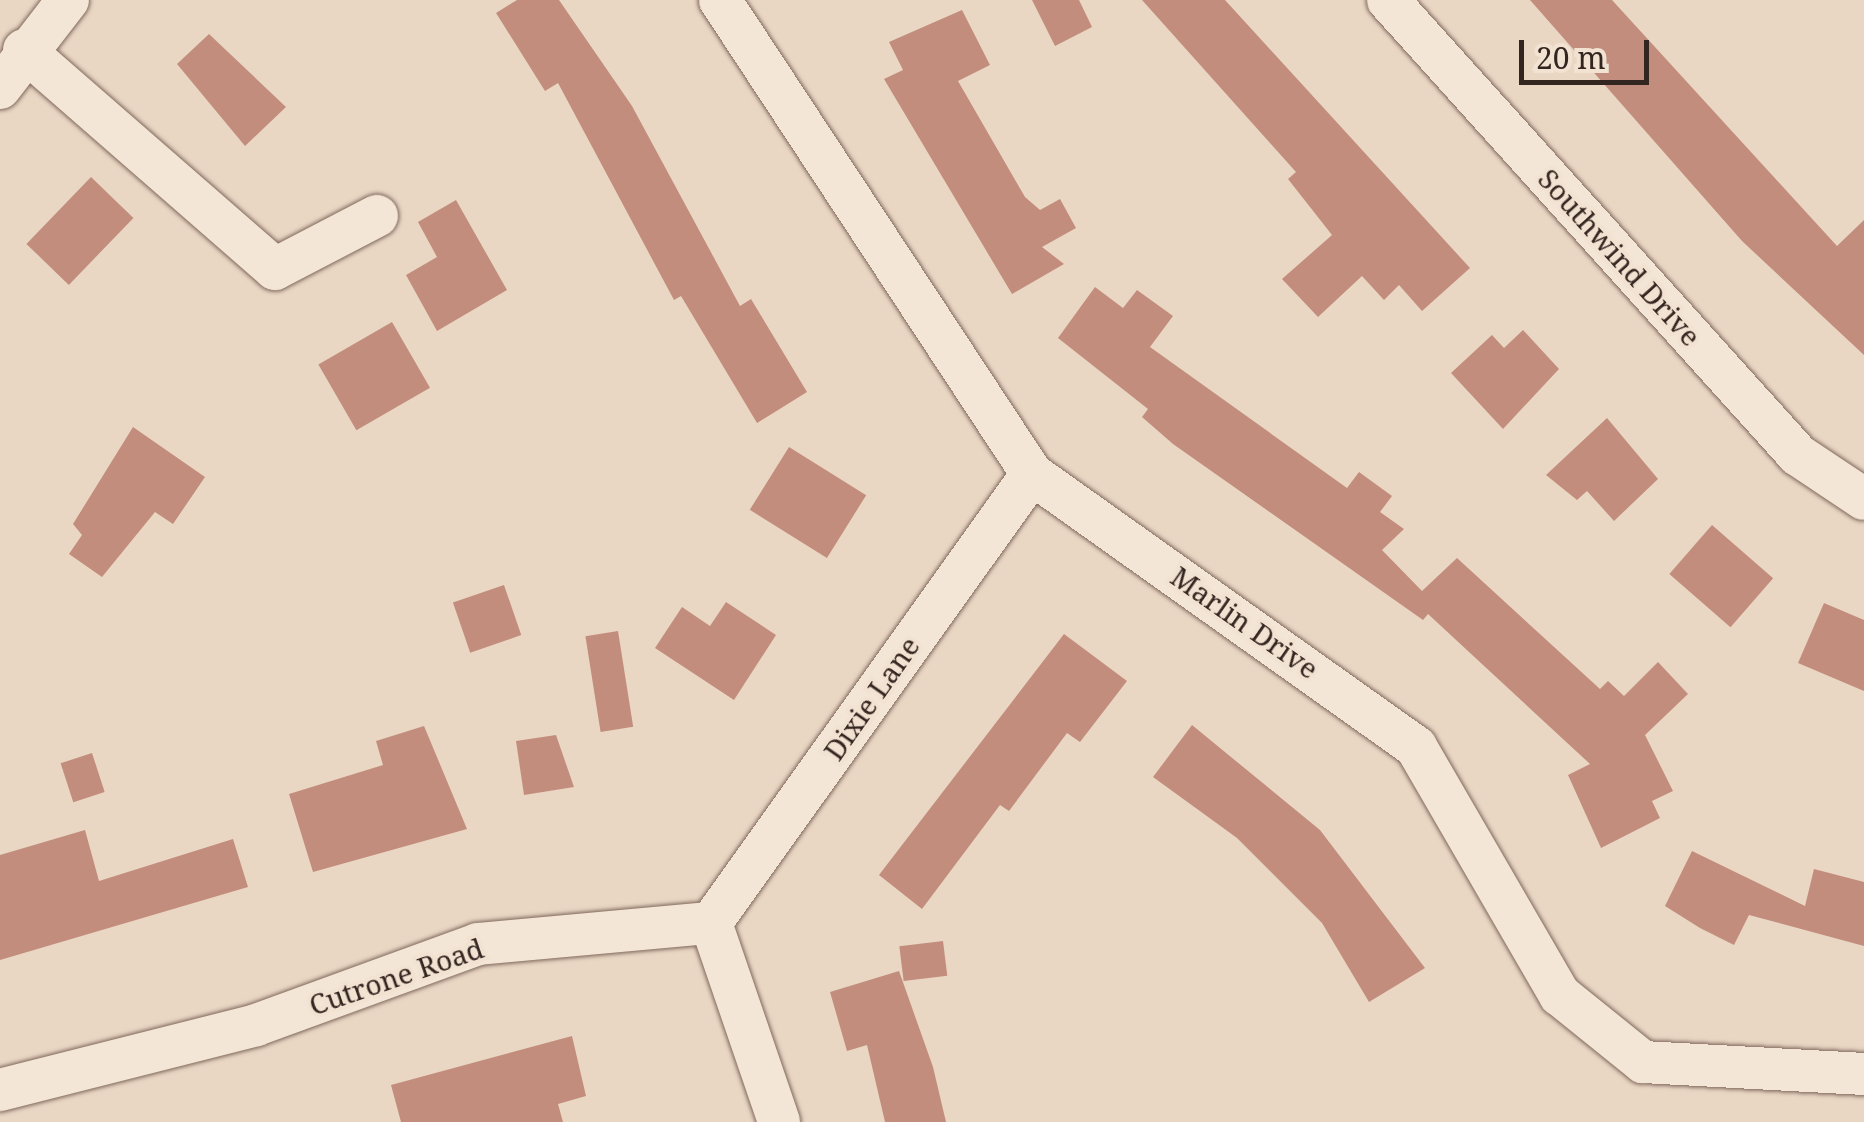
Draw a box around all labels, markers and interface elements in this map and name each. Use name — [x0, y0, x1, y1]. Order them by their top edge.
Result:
scale bar — [1524, 20, 1654, 82]
text: 20 m — [1536, 37, 1606, 78]
street label: Southwind Drive — [1532, 162, 1708, 352]
street label: Marlin Drive — [1165, 559, 1325, 685]
street label: Dixie Lane — [816, 630, 926, 766]
street label: Cutrone Road — [305, 930, 487, 1022]

